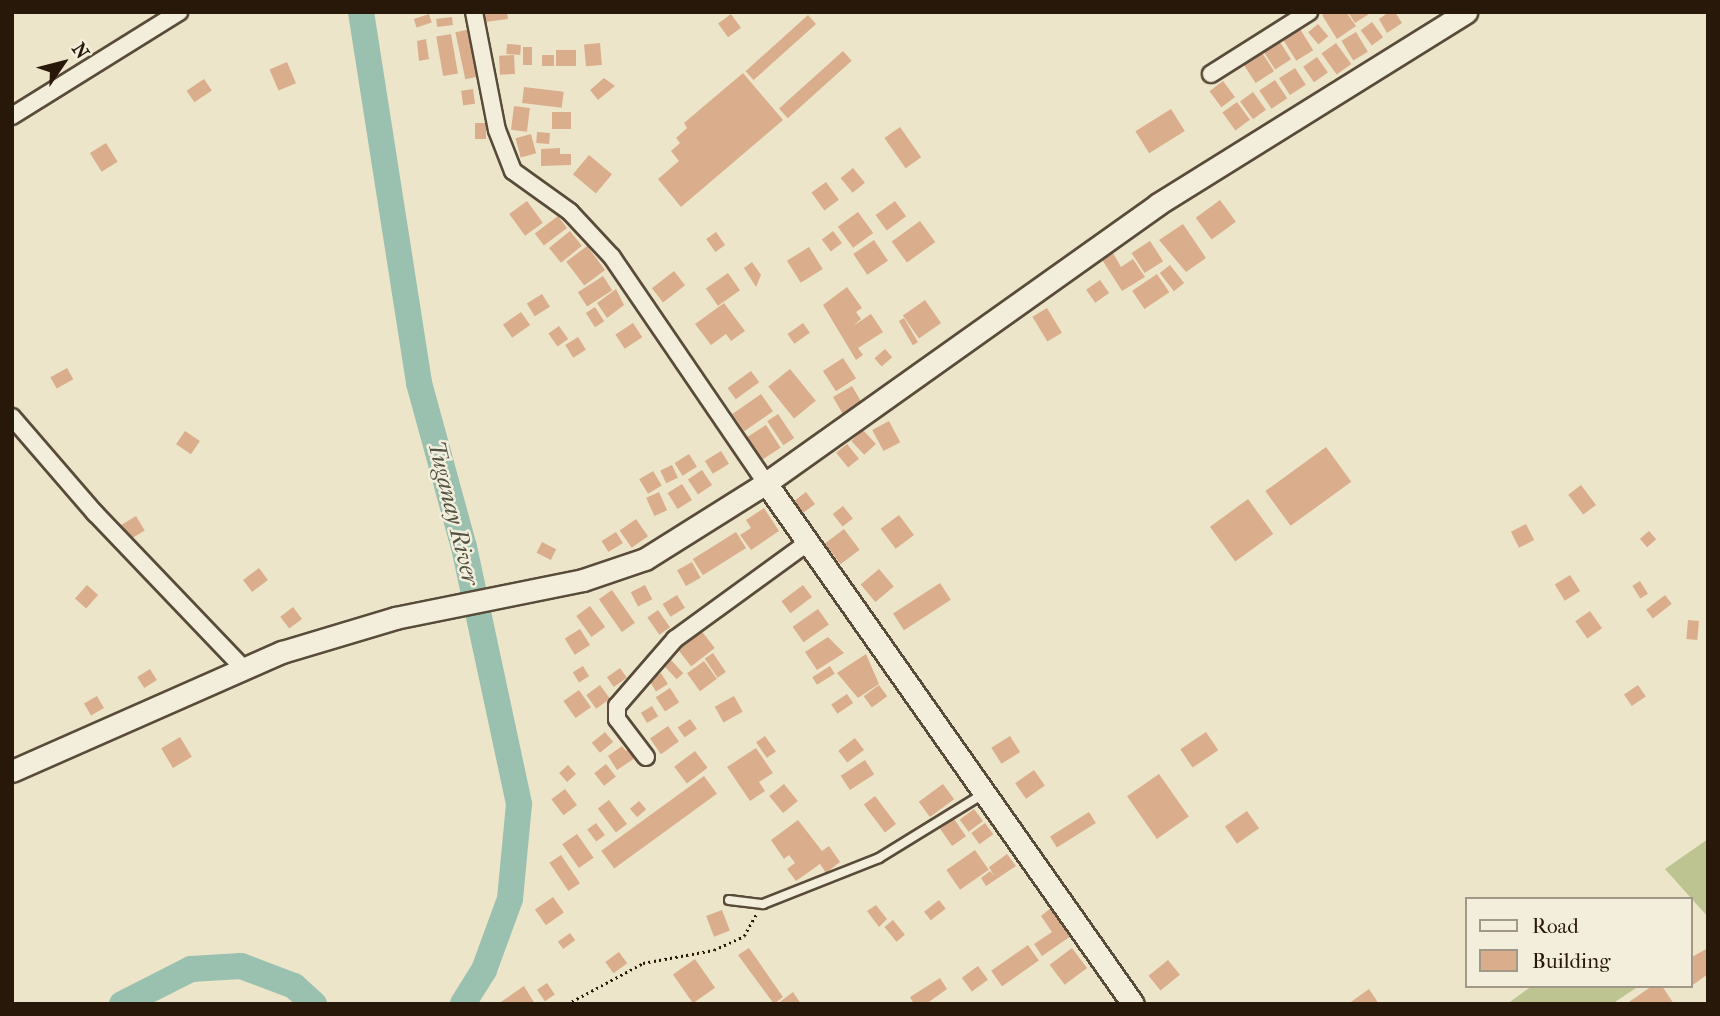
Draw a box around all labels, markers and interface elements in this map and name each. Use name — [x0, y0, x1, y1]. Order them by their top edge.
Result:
north arrow — [28, 28, 98, 98]
text: N — [67, 39, 93, 63]
water label: Tuganay River — [421, 438, 485, 588]
legend — [1464, 897, 1692, 988]
text: Road — [1532, 914, 1579, 938]
text: Building — [1532, 949, 1610, 973]

